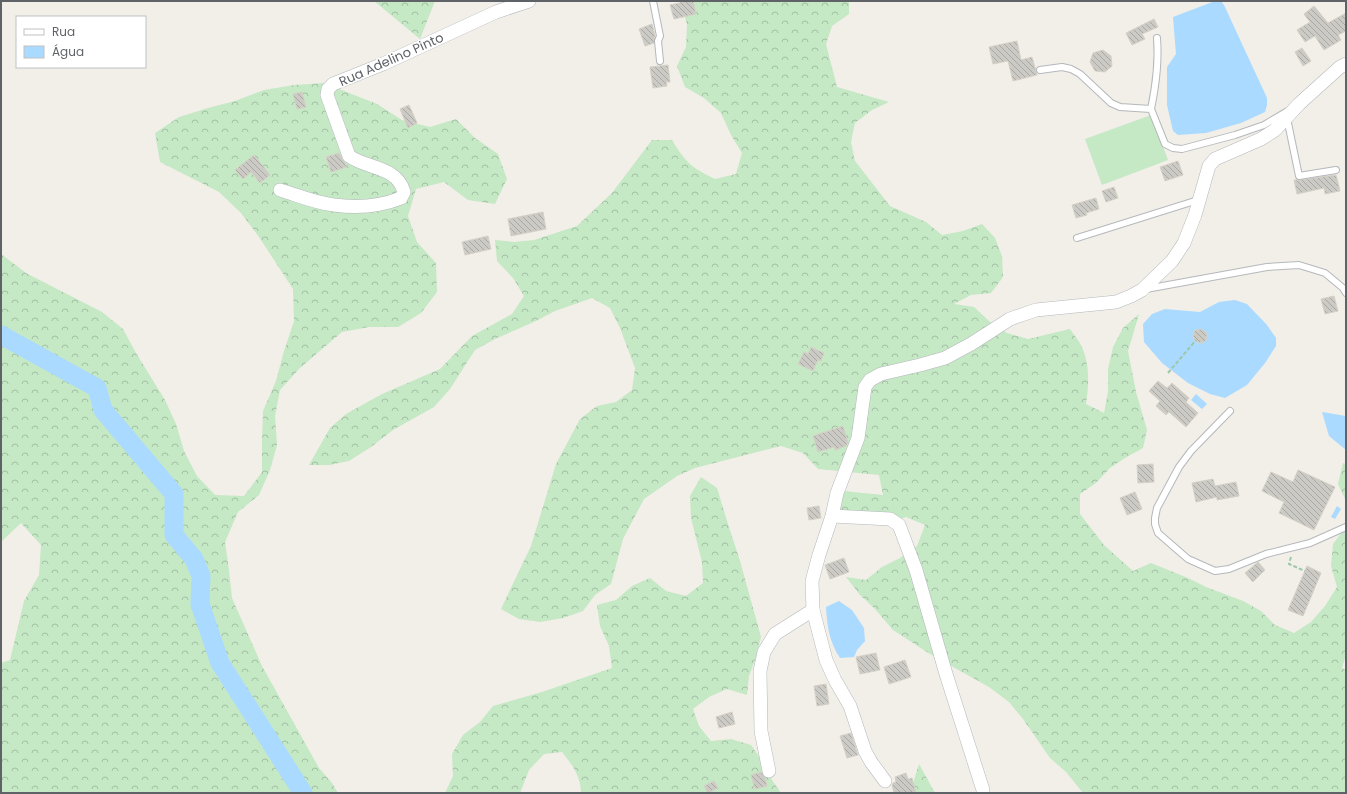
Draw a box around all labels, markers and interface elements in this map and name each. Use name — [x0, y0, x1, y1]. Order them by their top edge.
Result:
legend — [16, 16, 146, 68]
text: Rua — [52, 23, 75, 40]
street label: Rua Adelino Pinto — [336, 28, 447, 91]
text: Água — [52, 43, 84, 60]

